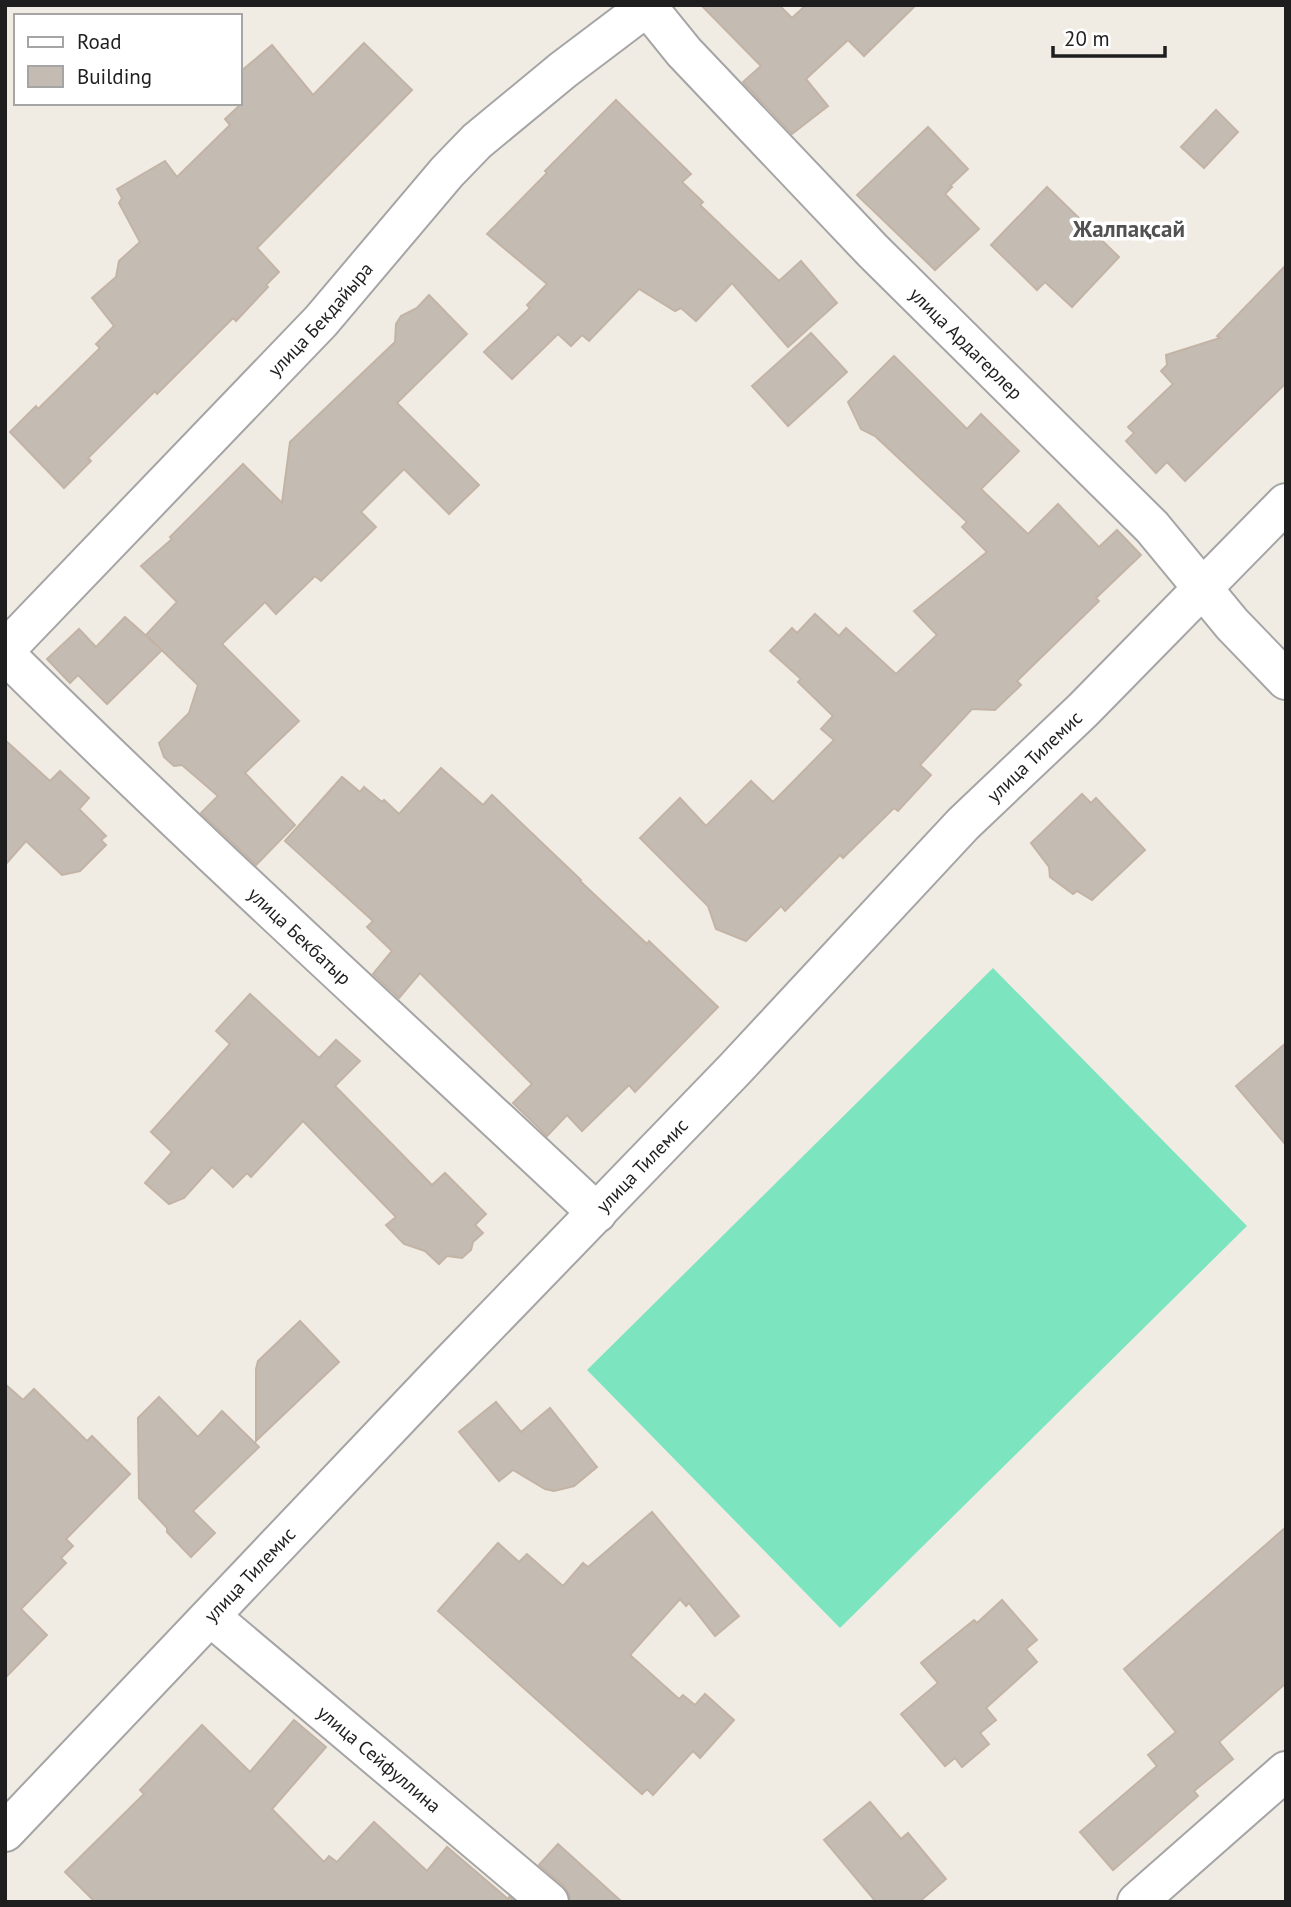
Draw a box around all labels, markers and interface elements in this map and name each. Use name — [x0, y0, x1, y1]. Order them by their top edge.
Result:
legend — [14, 14, 242, 105]
scale bar — [1053, 14, 1165, 58]
text: 20 m — [1064, 25, 1110, 52]
text: Road — [77, 28, 121, 55]
text: Building — [77, 63, 152, 90]
district label: Жалпақсай — [1072, 214, 1185, 243]
street label: улица Бекдайыра — [262, 257, 378, 381]
street label: улица Ардагерлер — [904, 282, 1028, 404]
street label: улица Тилемис — [982, 705, 1087, 807]
street label: улица Бекбатыр — [243, 882, 356, 990]
street label: улица Тилемис — [591, 1113, 693, 1218]
street label: улица Тилемис — [199, 1522, 300, 1627]
street label: улица Сейфуллина — [313, 1700, 446, 1818]

